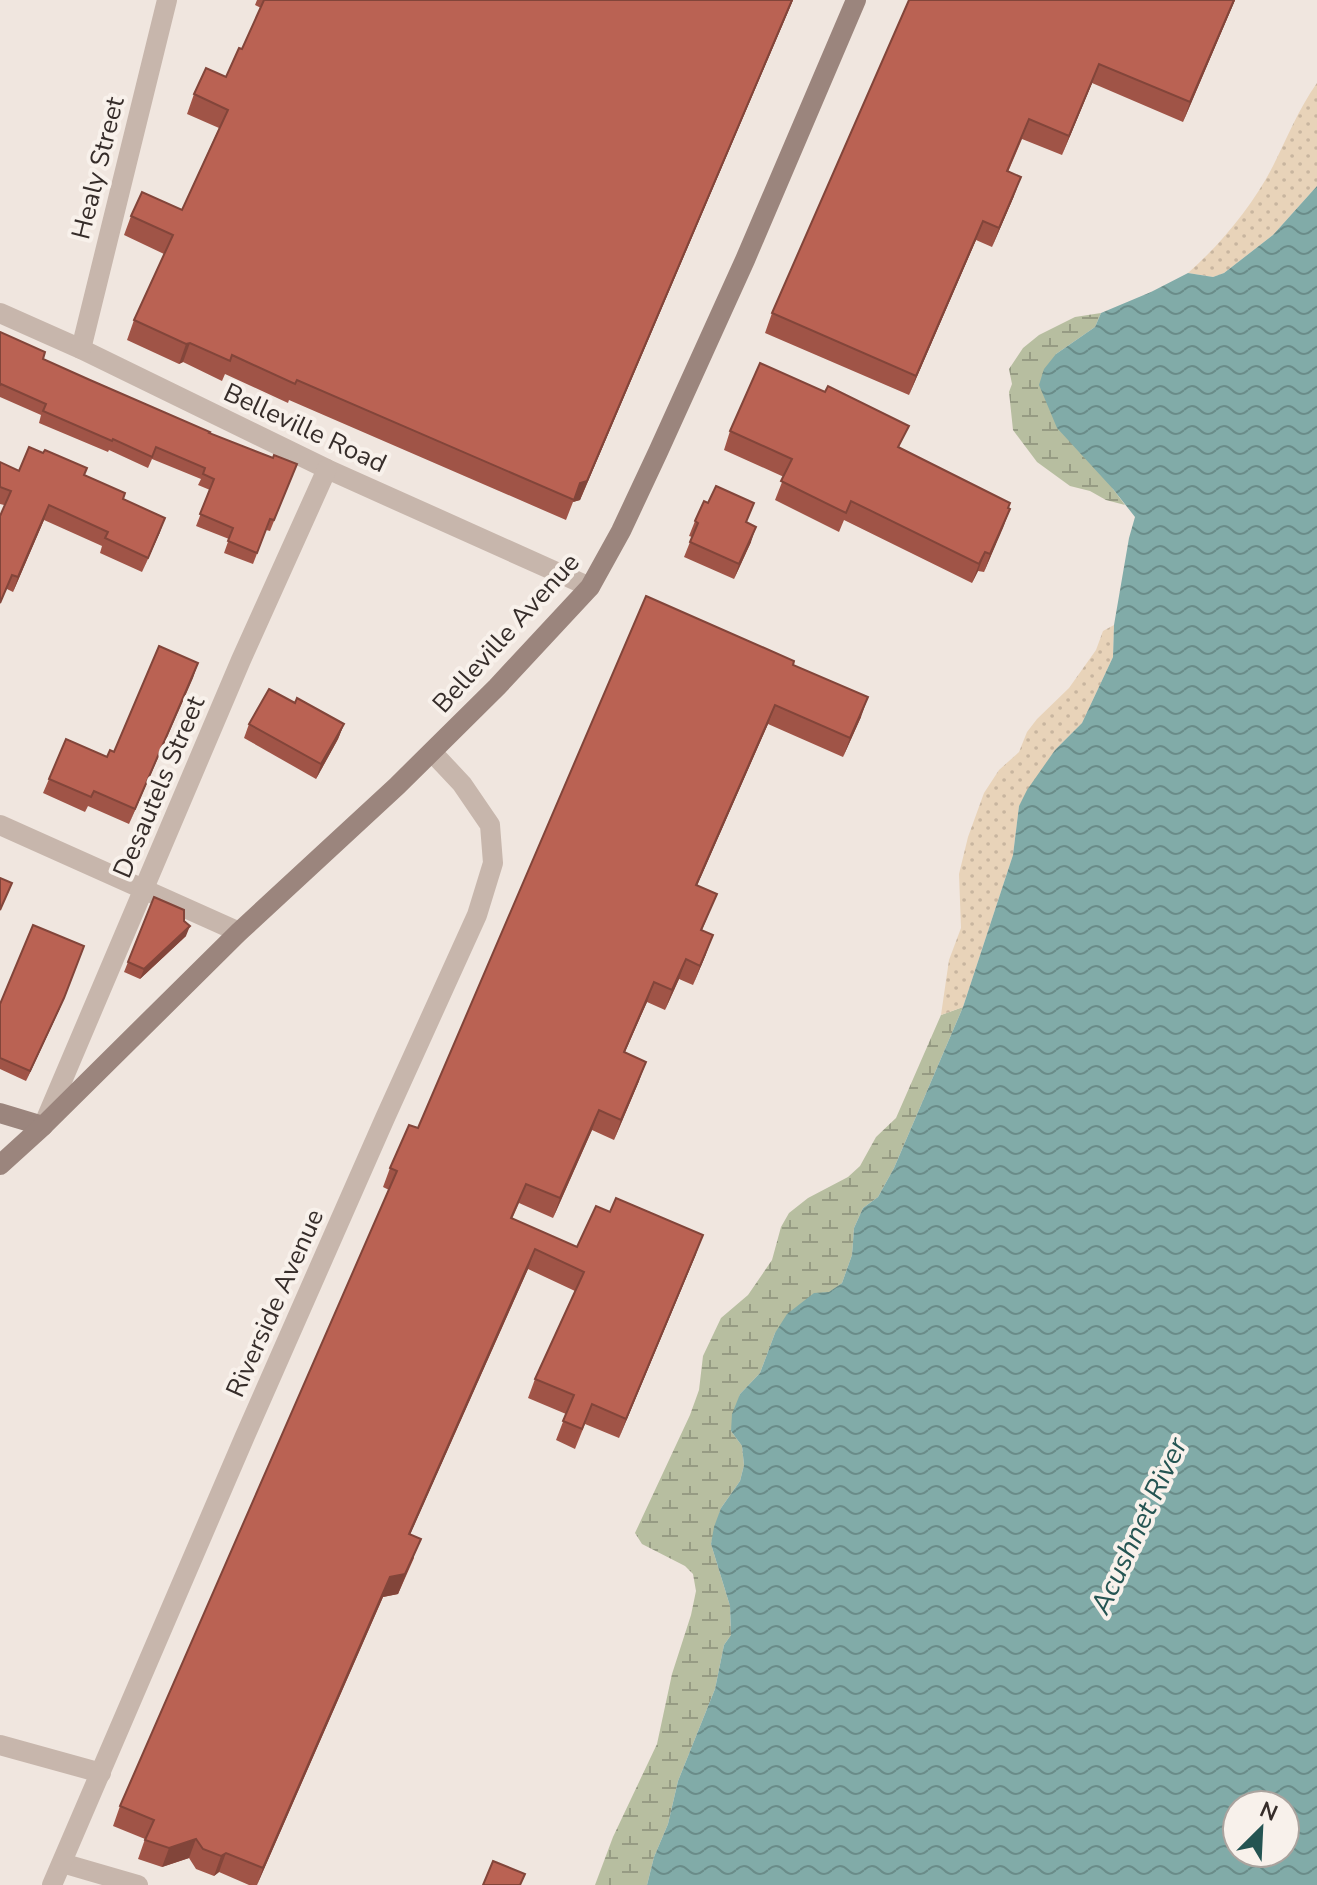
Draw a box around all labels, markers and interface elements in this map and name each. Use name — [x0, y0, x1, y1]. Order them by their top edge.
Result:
street label: Healy Street — [63, 92, 133, 243]
street label: Belleville Road — [218, 375, 392, 481]
street label: Belleville Avenue — [425, 545, 587, 721]
street label: Desautels Street — [105, 690, 213, 883]
street label: Riverside Avenue — [218, 1203, 332, 1403]
water label: Acushnet River — [1081, 1431, 1197, 1621]
north arrow — [1221, 1789, 1301, 1869]
text: N — [1255, 1795, 1282, 1829]

